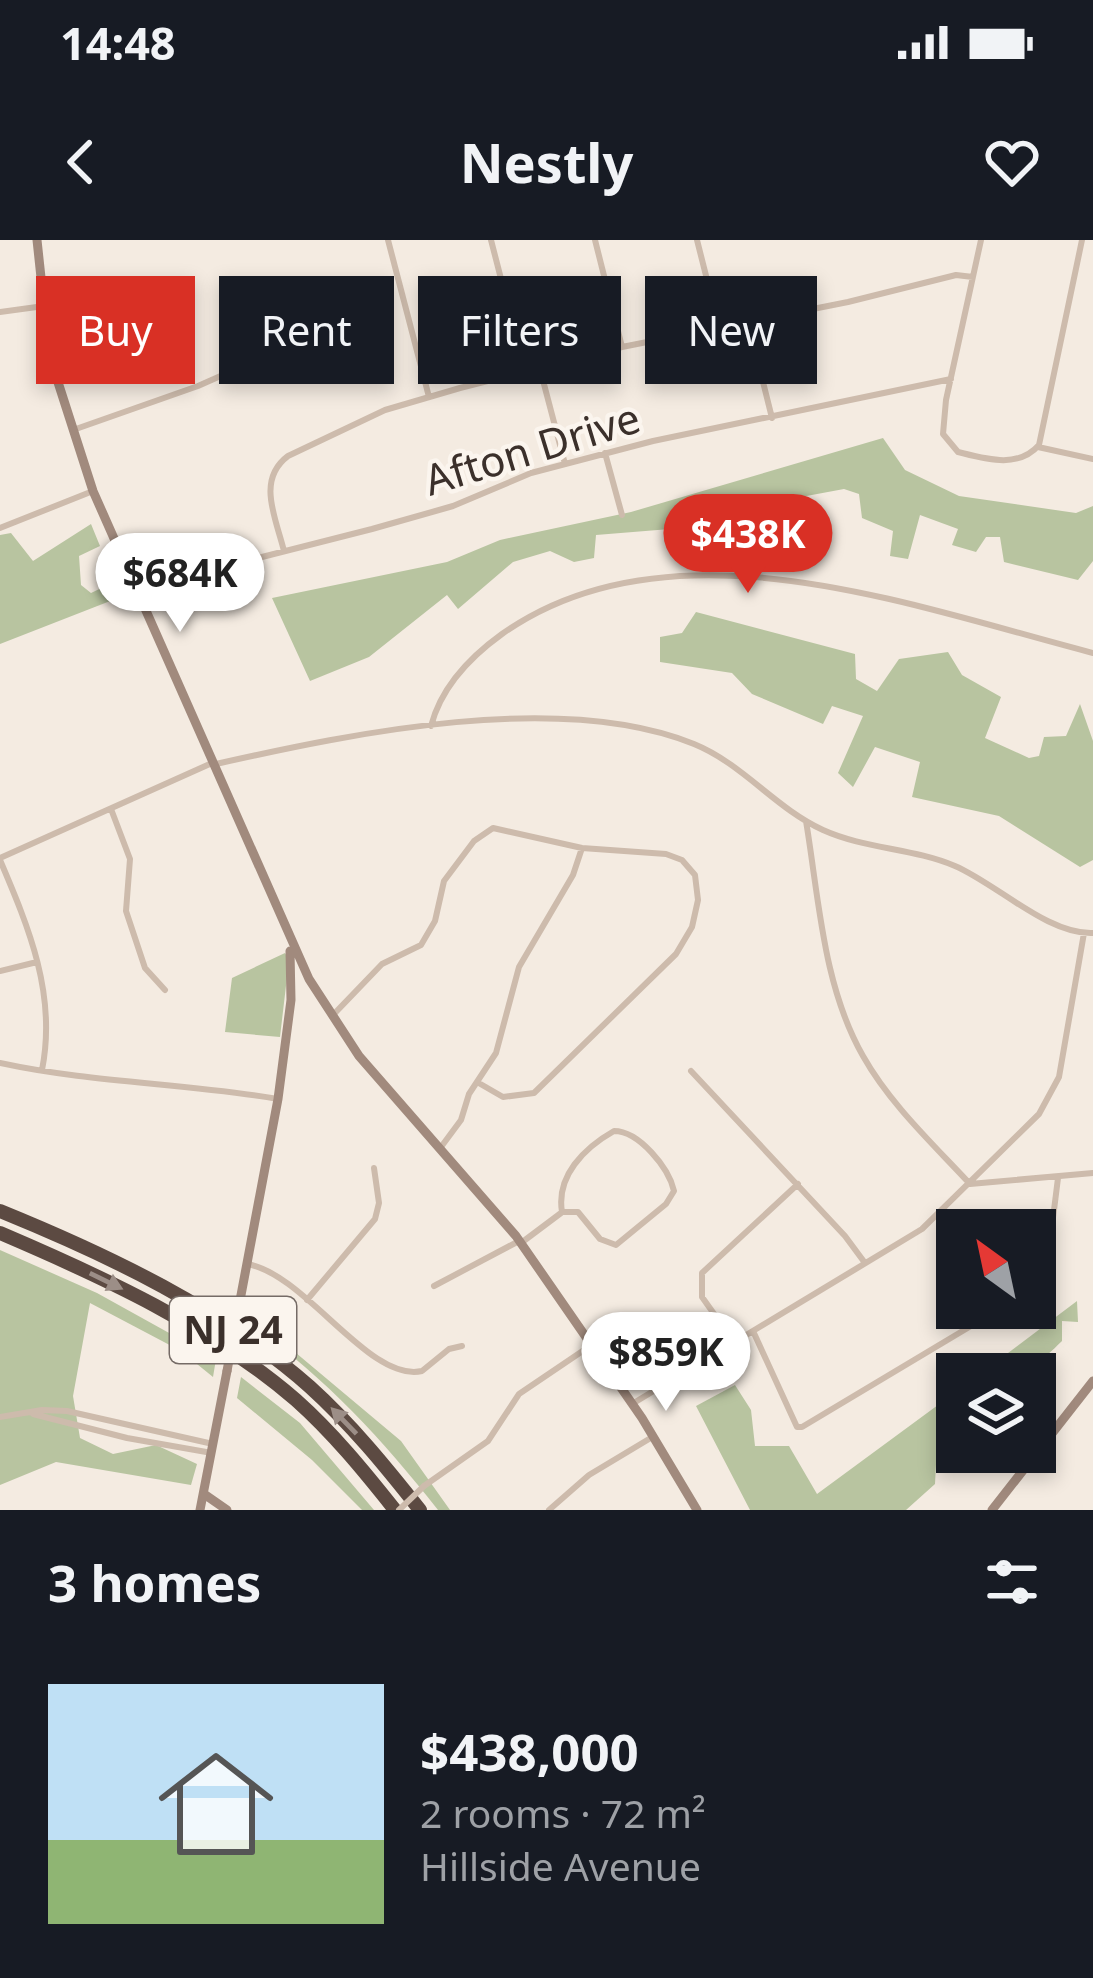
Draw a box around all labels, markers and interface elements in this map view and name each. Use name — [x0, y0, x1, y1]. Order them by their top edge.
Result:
text: 14:48 — [60, 12, 176, 73]
text: Nestly — [460, 125, 633, 199]
icon: back — [48, 129, 114, 195]
icon: heart — [979, 129, 1045, 195]
chip: Buy — [36, 276, 195, 384]
chip: Rent — [219, 276, 394, 384]
chip: Filters — [418, 276, 621, 384]
chip: New — [645, 276, 817, 384]
street label: Afton Drive — [417, 388, 646, 507]
pin: $438K — [664, 494, 832, 596]
text: $438K — [690, 506, 806, 559]
pin: $684K — [96, 533, 264, 635]
text: $684K — [122, 545, 238, 598]
north arrow — [936, 1209, 1056, 1329]
map controls — [936, 1209, 1056, 1473]
one-way arrow — [89, 1271, 124, 1291]
road number: NJ 24 — [170, 1297, 296, 1363]
pin: $859K — [582, 1312, 750, 1414]
text: $859K — [608, 1324, 724, 1377]
button: layers — [936, 1353, 1056, 1473]
one-way arrow — [331, 1407, 359, 1436]
text: 3 homes — [48, 1547, 261, 1617]
icon: filters — [979, 1549, 1045, 1615]
text: $438,000 — [420, 1716, 639, 1786]
icon: home — [144, 1732, 288, 1876]
text: 2 rooms · 72 m² — [420, 1786, 706, 1839]
text: Hillside Avenue — [420, 1839, 701, 1892]

